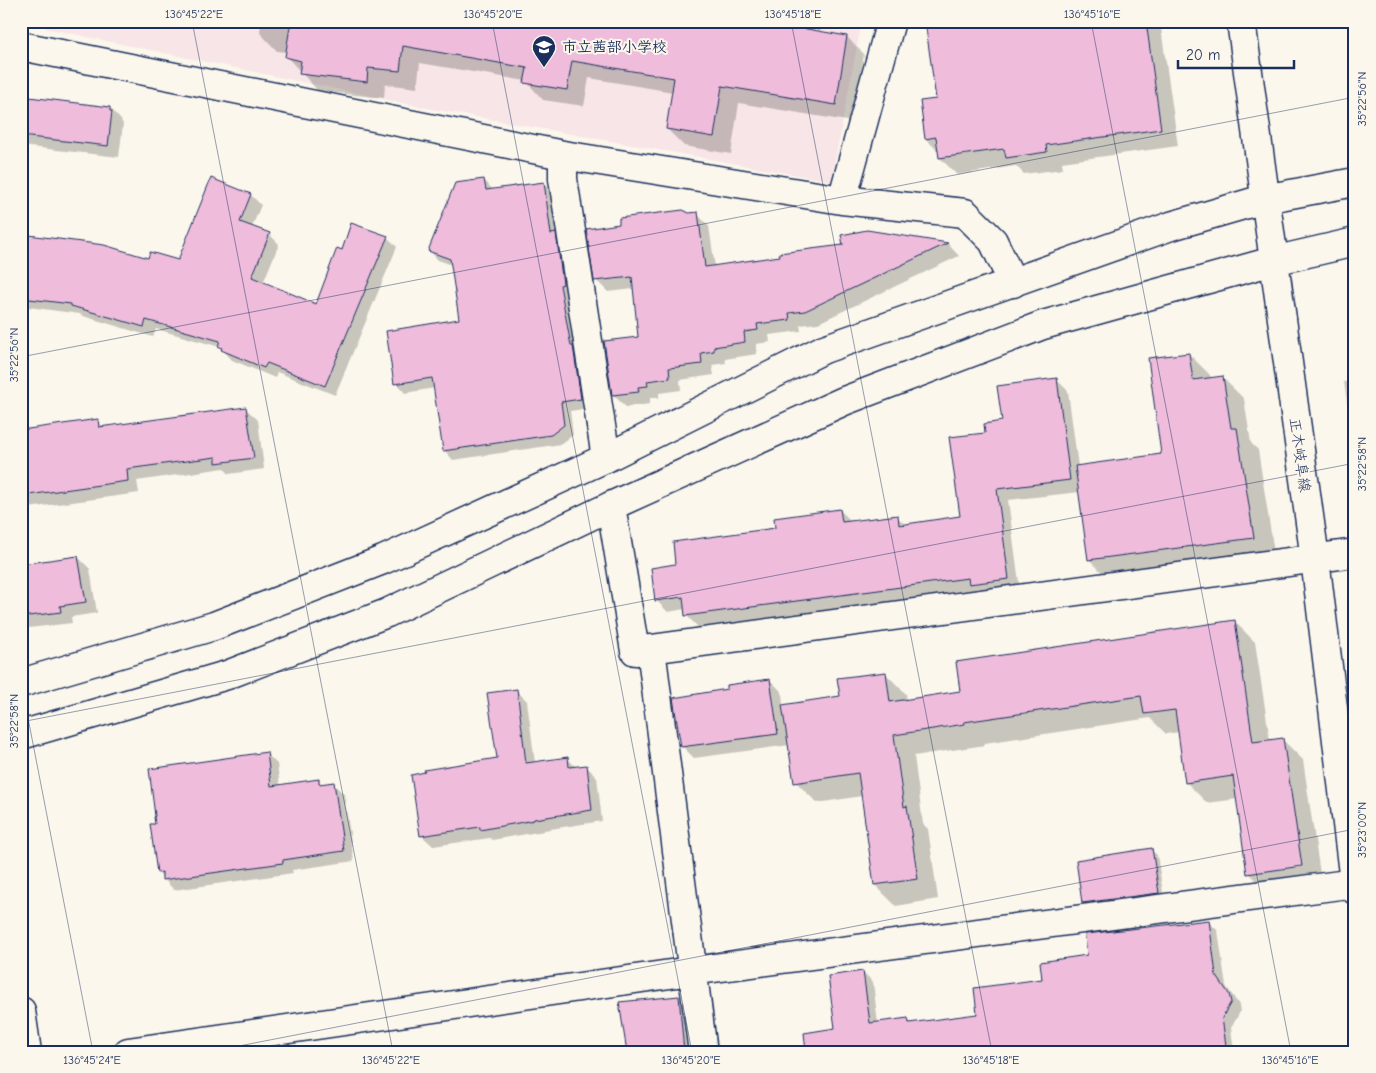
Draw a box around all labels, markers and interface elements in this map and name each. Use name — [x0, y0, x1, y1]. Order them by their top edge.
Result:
text: 136°45'22"E — [165, 7, 223, 21]
text: 136°45'20"E — [463, 7, 523, 21]
text: 136°45'18"E — [765, 7, 821, 21]
text: 136°45'16"E — [1064, 7, 1120, 21]
school or university icon: 市立茜部小学校 — [531, 34, 557, 68]
place label: 市立茜部小学校 — [562, 38, 667, 56]
scale bar — [1178, 38, 1295, 70]
text: 20 m — [1186, 46, 1220, 64]
text: 35°22'56"N — [1355, 72, 1369, 126]
text: 35°22'56"N — [7, 328, 21, 382]
street label: 正木岐阜線 — [1286, 417, 1314, 493]
text: 35°22'58"N — [1355, 437, 1369, 491]
text: 35°22'58"N — [7, 694, 21, 748]
text: 35°23'00"N — [1355, 802, 1369, 858]
text: 136°45'24"E — [63, 1053, 121, 1067]
text: 136°45'22"E — [362, 1053, 420, 1067]
text: 136°45'20"E — [661, 1053, 721, 1067]
text: 136°45'18"E — [963, 1053, 1019, 1067]
text: 136°45'16"E — [1262, 1053, 1318, 1067]

